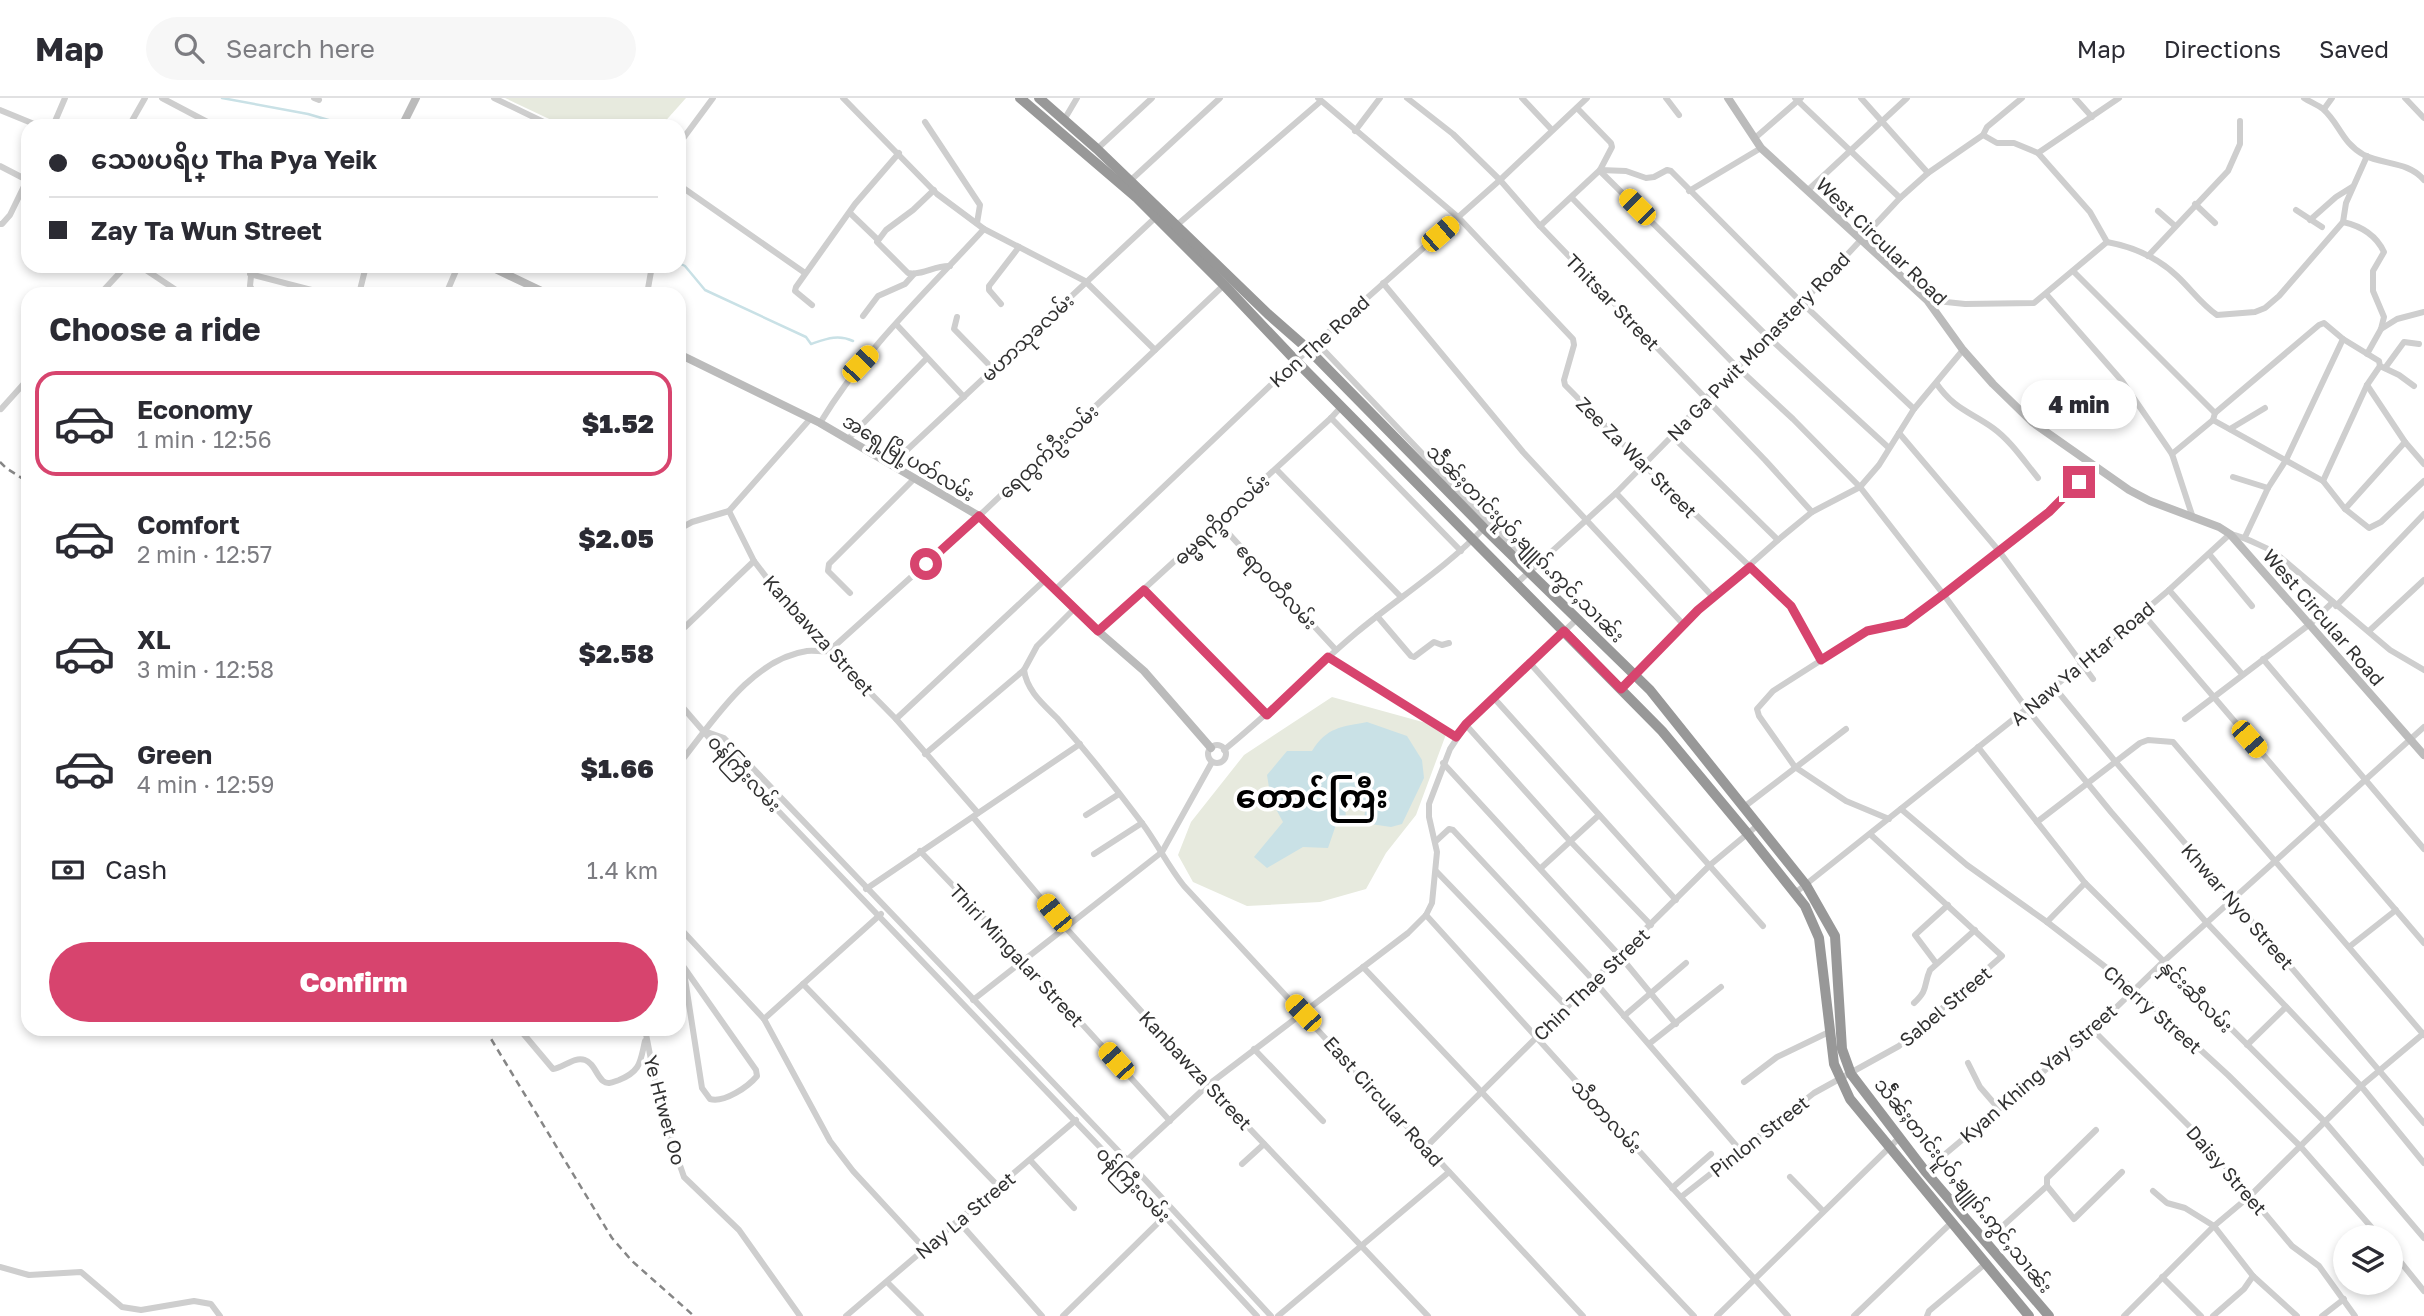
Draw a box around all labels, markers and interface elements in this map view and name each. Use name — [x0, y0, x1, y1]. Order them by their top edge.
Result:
search box — [146, 17, 636, 80]
text: Map — [35, 29, 104, 68]
icon: search — [170, 29, 208, 67]
text: Search here — [226, 33, 375, 64]
text: Map — [2077, 34, 2126, 63]
text: Directions — [2164, 34, 2281, 63]
text: Saved — [2319, 34, 2389, 63]
text: သေၿပရိပ္ Tha Pya Yeik — [91, 144, 377, 175]
street label: West Circular Road — [1812, 172, 1952, 310]
car — [1615, 185, 1660, 229]
car — [1418, 212, 1463, 256]
text: Zay Ta Wun Street — [91, 215, 322, 246]
street label: Na Ga Pwit Monastery Road — [1662, 247, 1854, 445]
street label: Thitsar Street — [1561, 249, 1665, 355]
street label: မဟာသုခလမ်း — [975, 287, 1082, 390]
street label: Kon The Road — [1264, 290, 1374, 392]
text: Choose a ride — [49, 310, 261, 348]
car — [838, 341, 883, 387]
callout: 4 min — [2021, 380, 2137, 430]
text: 4 min — [2049, 390, 2109, 418]
icon: car — [53, 392, 116, 455]
street label: Zee Za War Street — [1572, 392, 1702, 522]
text: Economy — [137, 394, 253, 425]
street label: ရေထွက်ဦးလမ်း — [992, 398, 1106, 507]
street label: အရှေ့မြို့ပတ်လမ်း — [836, 407, 980, 511]
text: $1.52 — [582, 408, 654, 439]
text: 1 min · 12:56 — [137, 425, 272, 453]
street label: သဵႅၼ်ႈတၢင်းပူဝ်ႇၶျူၵ်ႉဢွင်ႇသၢၼ်း — [1418, 438, 1631, 651]
route end — [2063, 466, 2095, 498]
street label: ဓမ္မရက္ခိတလမ်း — [1167, 467, 1277, 573]
icon: car — [53, 507, 116, 570]
text: Comfort — [137, 509, 240, 540]
text: $2.05 — [578, 523, 654, 554]
street label: ဧရာဝတီလမ်း — [1228, 537, 1324, 637]
text: 2 min · 12:57 — [137, 540, 272, 568]
street label: West Circular Road — [2258, 544, 2390, 690]
route start — [910, 548, 942, 580]
street label: Kanbawza Street — [759, 570, 879, 700]
street label: A Naw Ya Htar Road — [2006, 596, 2158, 730]
icon: car — [53, 622, 116, 685]
text: XL — [137, 624, 171, 655]
text: $2.58 — [578, 638, 654, 669]
text: 3 min · 12:58 — [137, 655, 274, 683]
car — [2228, 716, 2271, 762]
street label: ဝန်ကြီးလမ်း — [700, 728, 788, 820]
icon: car — [53, 737, 116, 800]
text: Green — [137, 739, 212, 770]
text: $1.66 — [580, 753, 654, 784]
text: 4 min · 12:59 — [137, 770, 275, 798]
district label: တောင်ကြီး — [1236, 774, 1388, 823]
street label: Khwar Nyo Street — [2177, 838, 2299, 974]
icon: cash — [49, 851, 87, 889]
text: Cash — [105, 854, 167, 885]
text: 1.4 km — [587, 856, 658, 884]
street label: Thiri Mingalar Street — [945, 879, 1089, 1031]
car — [1033, 890, 1076, 936]
street label: Chin Thae Street — [1528, 923, 1654, 1045]
button: Confirm — [49, 942, 658, 1022]
street label: နှင်းဆီလမ်း — [2152, 954, 2239, 1041]
street label: Cherry Street — [2099, 960, 2207, 1058]
street label: Sabel Street — [1894, 961, 1996, 1051]
car — [1281, 990, 1326, 1036]
street label: Kyan Khing Yay Street — [1955, 999, 2121, 1147]
street label: Kanbawza Street — [1135, 1006, 1257, 1134]
street label: East Circular Road — [1320, 1031, 1448, 1171]
car — [1095, 1038, 1138, 1084]
street label: Ye Htwet Oo — [639, 1053, 691, 1167]
street label: သဵႅၼ်ႈတၢင်းပူဝ်ႇၶျူၵ်ႉဢွင်ႇသၢၼ်း — [1865, 1072, 2059, 1301]
street label: သီတာလမ်း — [1567, 1073, 1648, 1158]
street label: Pinlon Street — [1705, 1090, 1813, 1182]
street label: Daisy Street — [2182, 1121, 2272, 1219]
street label: ဝန်ကြီးလမ်း — [1089, 1140, 1177, 1230]
street label: Nay La Street — [911, 1167, 1019, 1263]
map controls — [2333, 1225, 2403, 1295]
button: layers — [2333, 1225, 2403, 1295]

